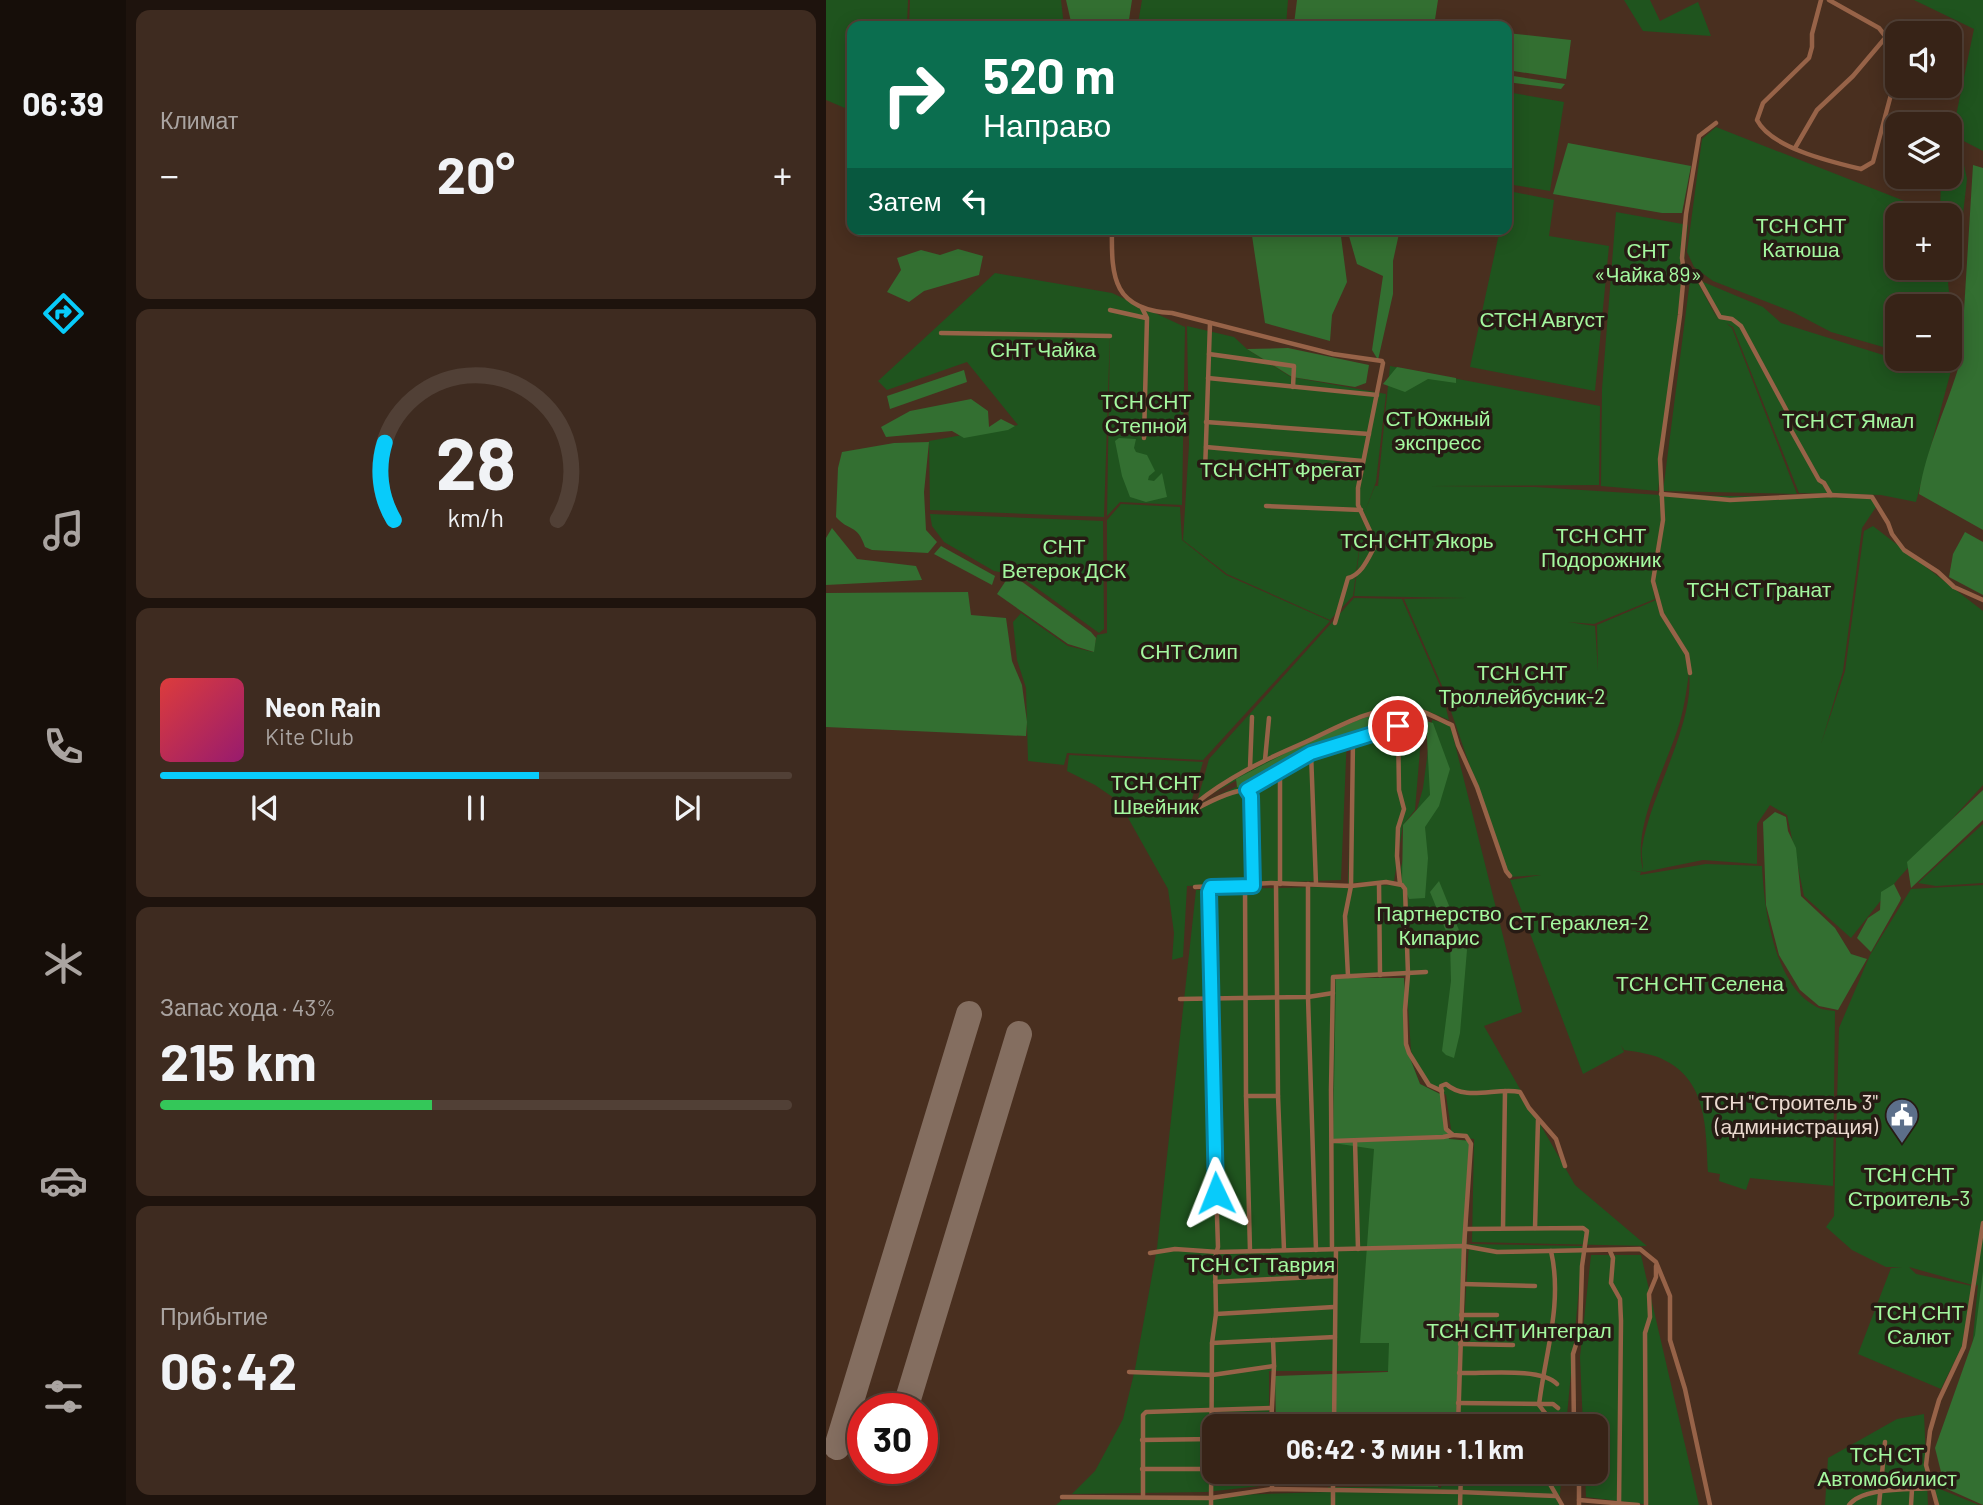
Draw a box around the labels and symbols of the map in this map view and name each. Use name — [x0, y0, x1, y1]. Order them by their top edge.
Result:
park label: ТСН СНТ Катюша — [1756, 212, 1846, 261]
park label: СНТ «Чайка 89» — [1594, 237, 1702, 286]
park label: СТСН Август — [1479, 306, 1605, 331]
park label: СНТ Чайка — [990, 336, 1096, 361]
park label: ТСН СНТ Степной — [1101, 388, 1191, 437]
park label: СТ Южный экспресс — [1385, 405, 1491, 454]
park label: ТСН СТ Ямал — [1782, 407, 1914, 432]
park label: ТСН СНТ Фрегат — [1200, 456, 1362, 481]
park label: ТСН СНТ Подорожник — [1541, 522, 1662, 571]
park label: ТСН СНТ Якорь — [1340, 527, 1494, 552]
park label: СНТ Ветерок ДСК — [1002, 533, 1127, 582]
park label: ТСН СТ Гранат — [1687, 576, 1832, 601]
park label: СНТ Слип — [1140, 638, 1238, 663]
park label: ТСН СНТ Троллейбусник-2 — [1439, 659, 1605, 708]
pin — [1368, 696, 1428, 756]
park label: ТСН СНТ Швейник — [1111, 769, 1201, 818]
park label: Партнерство Кипарис — [1376, 900, 1502, 949]
park label: СТ Гераклея-2 — [1509, 909, 1649, 934]
park label: ТСН СНТ Селена — [1616, 970, 1784, 995]
place label: ТСН "Строитель 3" (администрация) — [1701, 1089, 1879, 1138]
public building icon: ТСН "Строитель 3" (администрация) — [1883, 1096, 1921, 1145]
position arrow — [1179, 1156, 1253, 1230]
park label: ТСН СНТ Строитель-3 — [1848, 1161, 1970, 1210]
park label: ТСН СТ Таврия — [1187, 1251, 1335, 1276]
park label: ТСН СНТ Салют — [1874, 1299, 1964, 1348]
park label: ТСН СНТ Интеграл — [1426, 1317, 1612, 1342]
speed limit sign: 30 — [847, 1393, 938, 1484]
park label: ТСН СТ Автомобилист — [1817, 1441, 1957, 1490]

